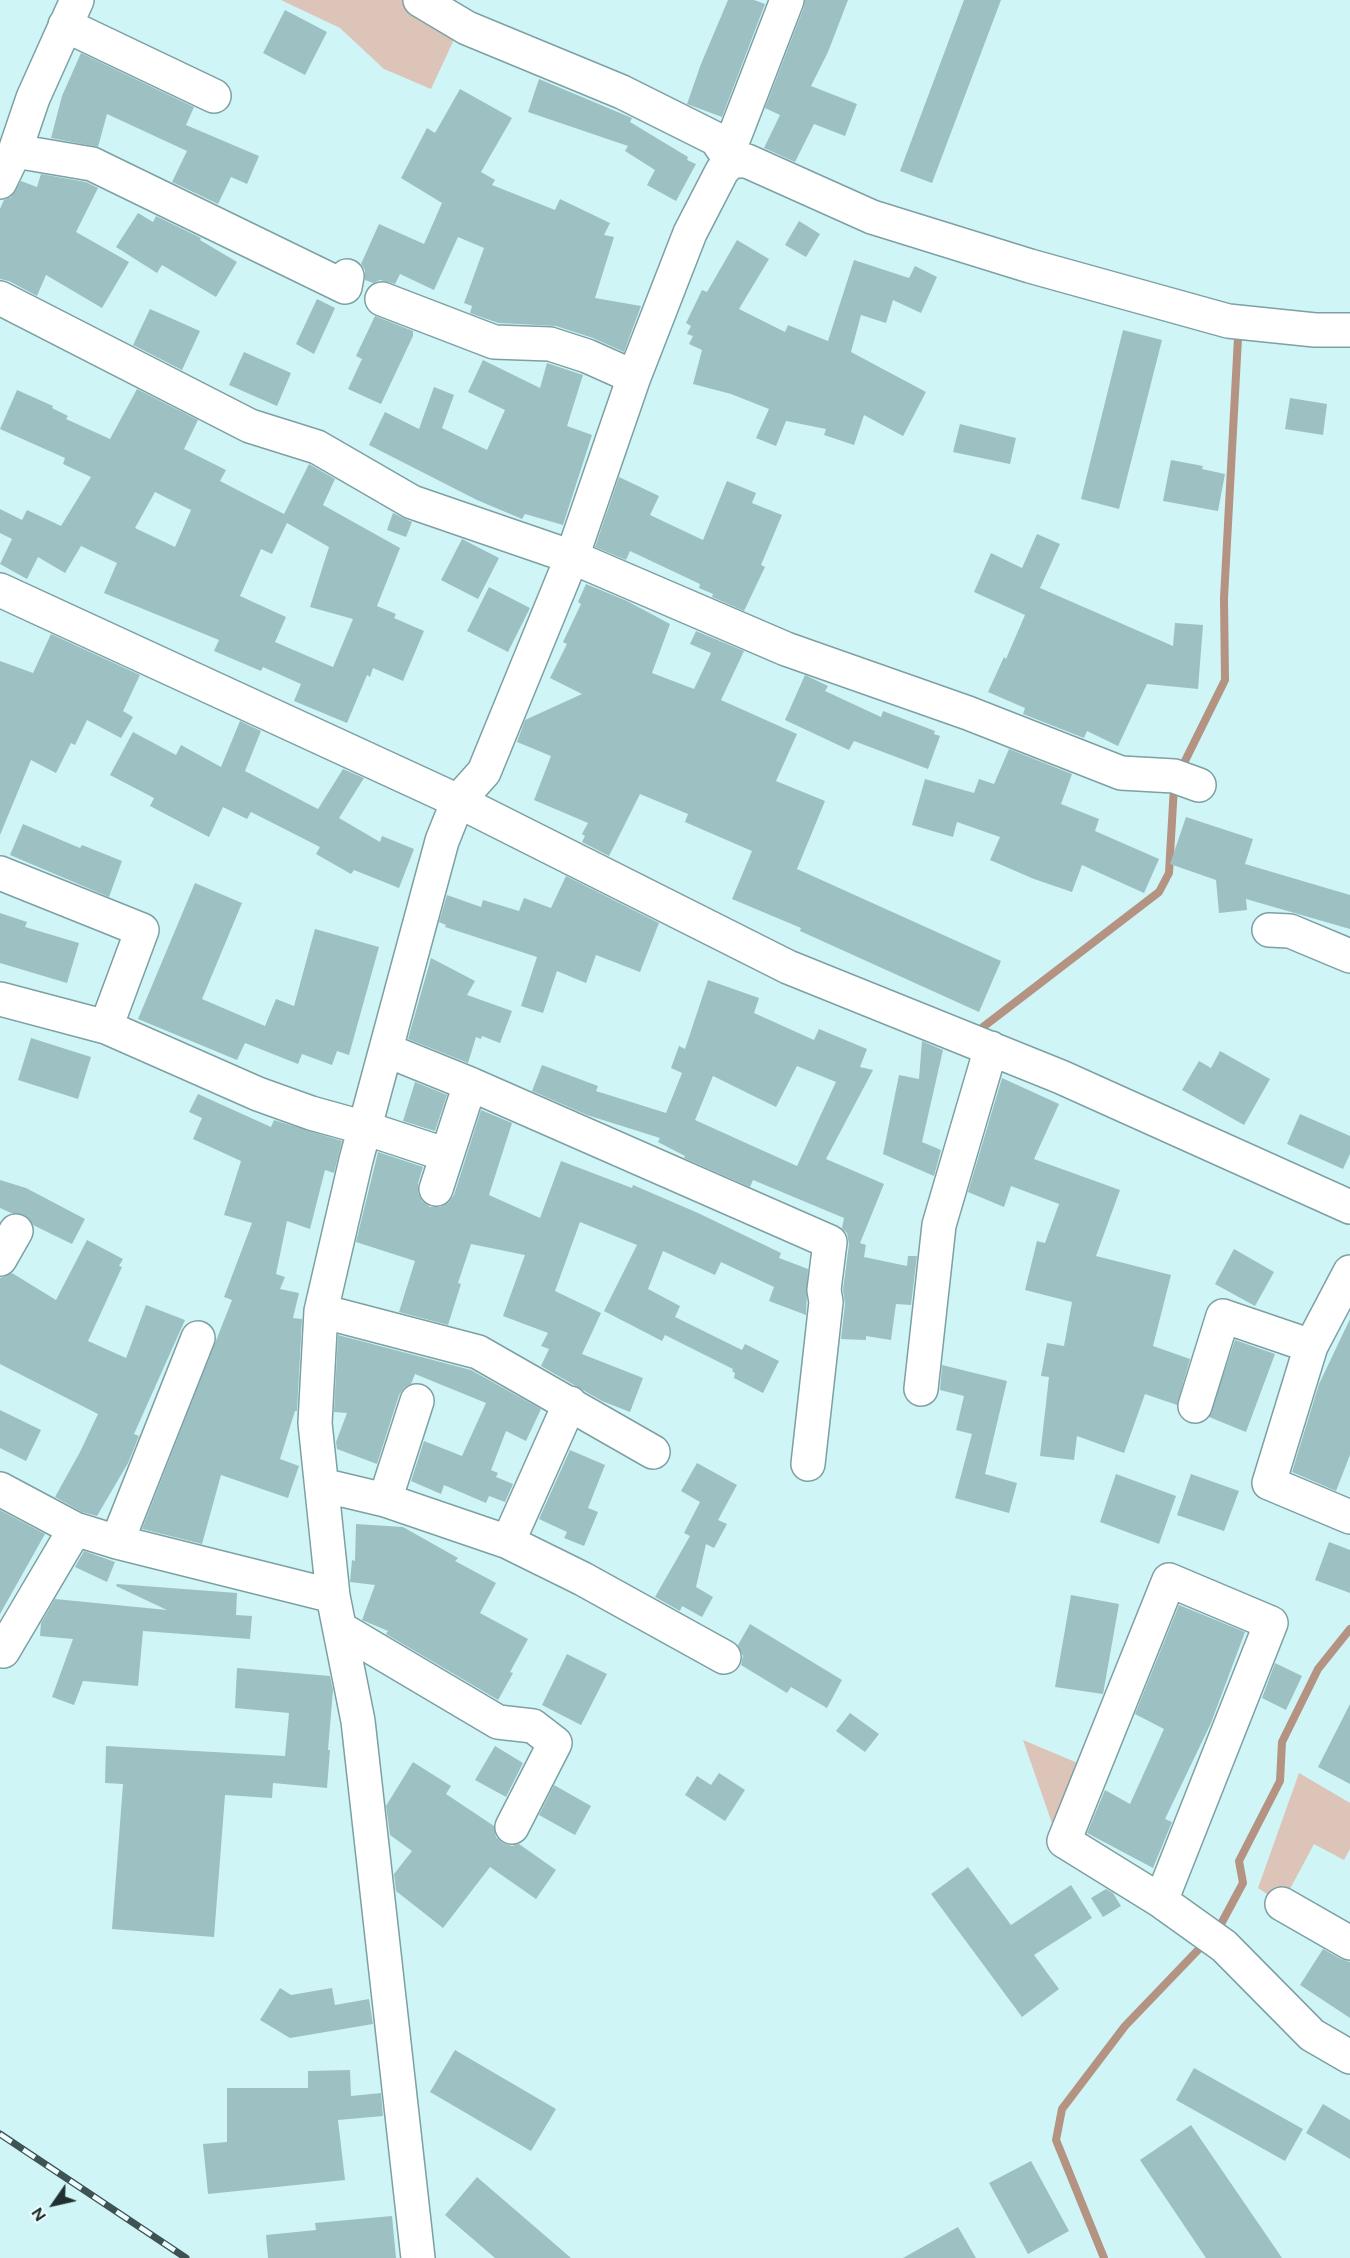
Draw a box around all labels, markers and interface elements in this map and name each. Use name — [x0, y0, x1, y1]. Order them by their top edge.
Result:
north arrow — [24, 2174, 84, 2234]
text: N — [27, 2204, 50, 2225]

